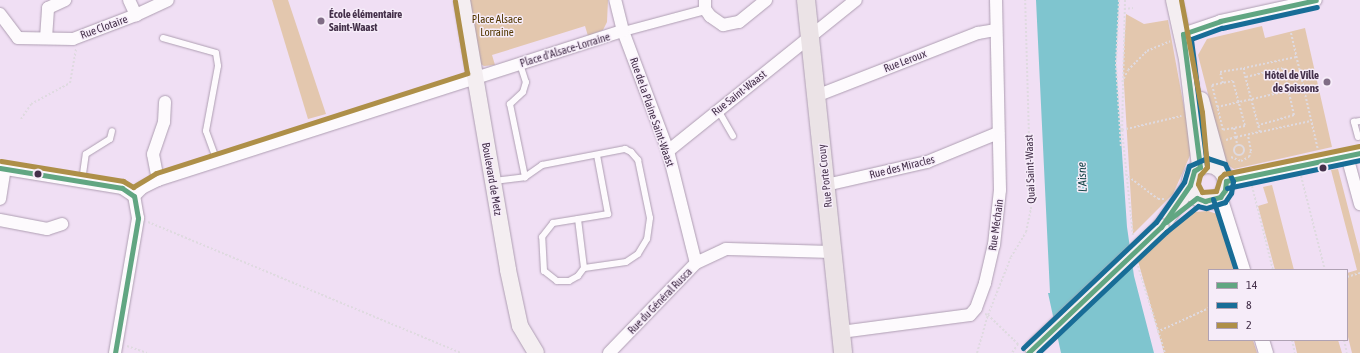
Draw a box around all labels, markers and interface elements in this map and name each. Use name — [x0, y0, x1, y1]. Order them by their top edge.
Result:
place label: École élémentaire Saint-Waast — [329, 8, 402, 34]
street label: Rue Clotaire — [79, 12, 129, 42]
park label: Place Alsace Lorraine — [472, 13, 522, 39]
marker: École élémentaire Saint-Waast — [316, 16, 326, 26]
street label: Place d'Alsace-Lorraine — [518, 30, 612, 70]
street label: Rue Leroux — [882, 47, 928, 75]
street label: Rue de la Plaine Saint-Waast — [627, 56, 677, 168]
street label: Rue Saint-Waast — [709, 68, 769, 118]
place label: Hôtel de Ville de Soissons — [1265, 69, 1319, 95]
marker: Hôtel de Ville de Soissons — [1322, 77, 1332, 87]
street label: Quai Saint-Waast — [1022, 134, 1038, 204]
street label: Boulevard de Metz — [479, 141, 505, 217]
street label: Rue Porte Crouy — [815, 144, 835, 208]
street label: Rue des Miracles — [868, 153, 936, 181]
water label: L'Aisne — [1075, 162, 1091, 192]
unlabelled marker — [1318, 163, 1328, 173]
unlabelled marker — [33, 169, 43, 179]
street label: Rue Méchain — [986, 198, 1006, 252]
street label: Rue du Général Rusca — [625, 265, 695, 337]
legend — [1208, 269, 1348, 341]
text: 14 — [1246, 278, 1257, 292]
text: 8 — [1246, 298, 1252, 312]
text: 2 — [1246, 318, 1252, 332]

